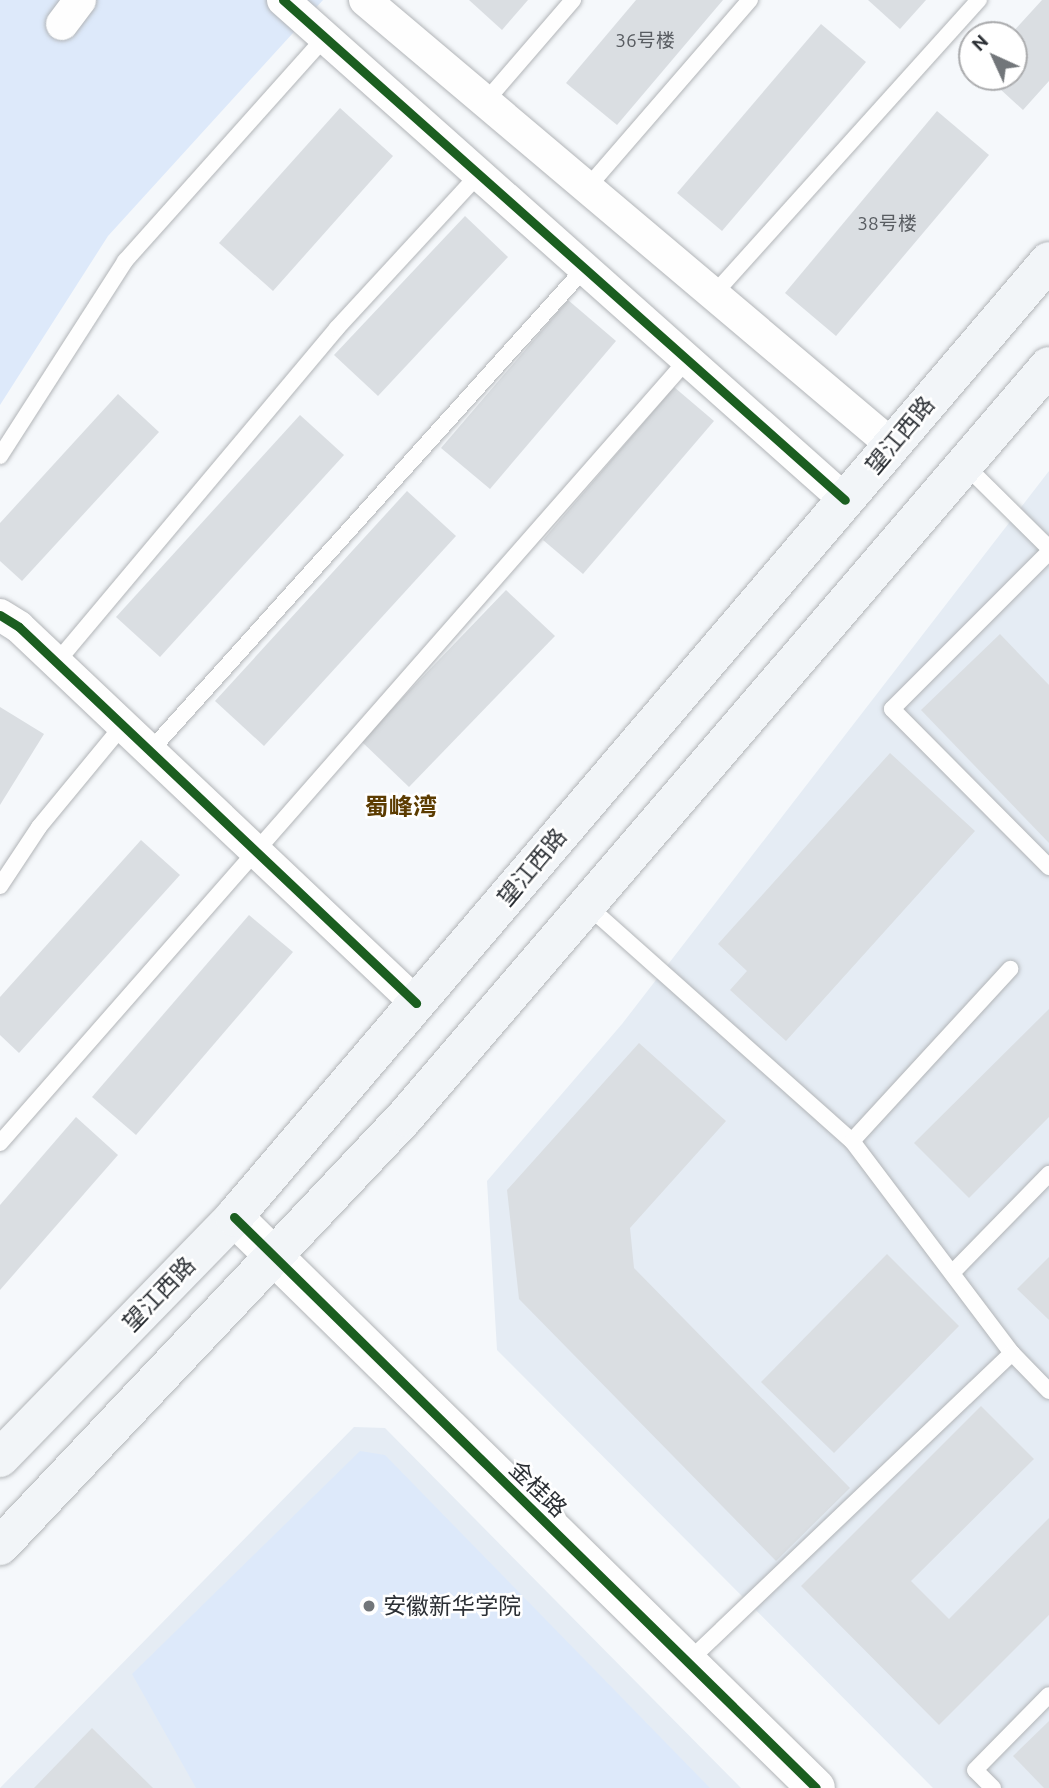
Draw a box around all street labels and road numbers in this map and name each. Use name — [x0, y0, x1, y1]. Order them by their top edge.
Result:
street label: 望江西路 — [860, 391, 940, 479]
street label: 望江西路 — [492, 823, 572, 911]
street label: 望江西路 — [117, 1251, 201, 1337]
street label: 金桂路 — [504, 1455, 572, 1523]

